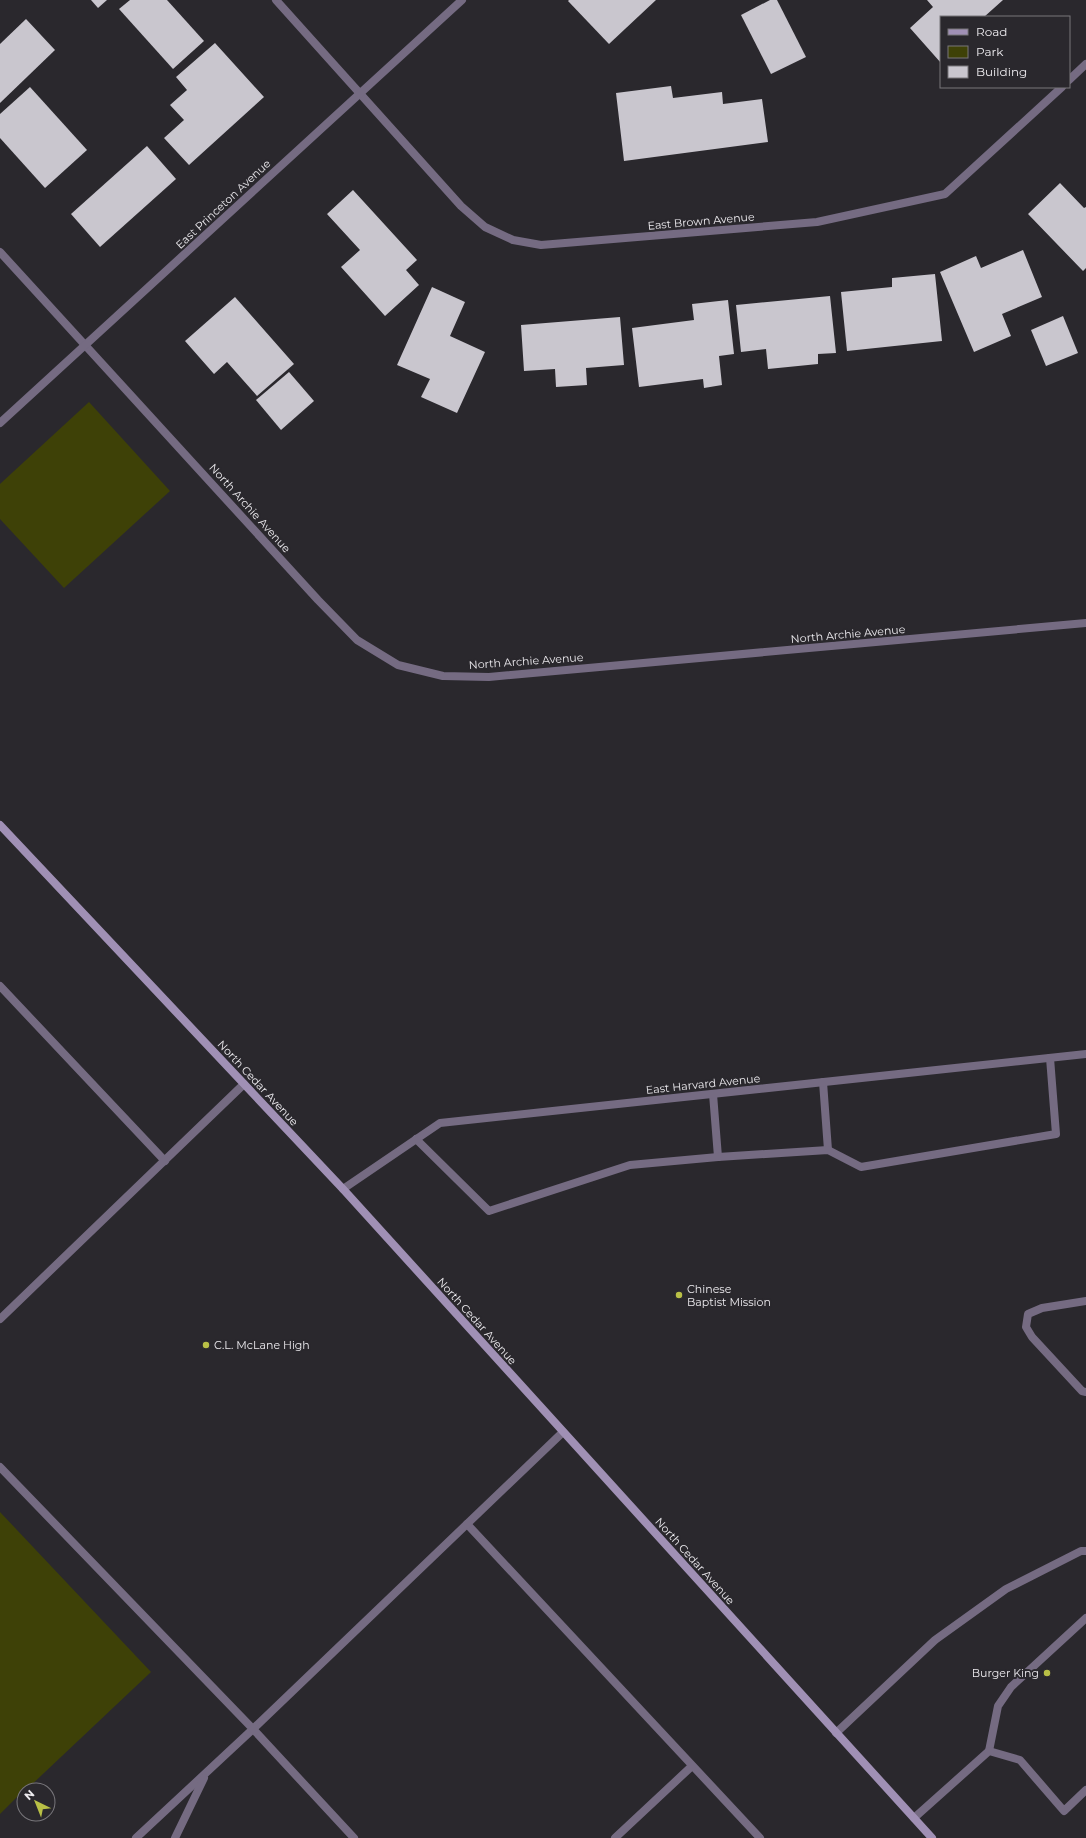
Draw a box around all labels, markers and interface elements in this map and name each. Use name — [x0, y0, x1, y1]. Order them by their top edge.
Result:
legend — [940, 16, 1070, 88]
text: Road — [976, 24, 1007, 39]
text: Park — [976, 44, 1004, 59]
text: Building — [976, 64, 1027, 79]
street label: East Princeton Avenue — [173, 156, 274, 252]
street label: East Brown Avenue — [647, 209, 755, 233]
street label: North Archie Avenue — [206, 461, 294, 556]
street label: North Archie Avenue — [790, 622, 906, 646]
street label: North Archie Avenue — [468, 650, 584, 672]
street label: North Cedar Avenue — [215, 1037, 302, 1129]
street label: East Harvard Avenue — [645, 1071, 761, 1097]
street label: North Cedar Avenue — [434, 1275, 520, 1368]
place label: Chinese Baptist Mission — [687, 1282, 771, 1309]
marker: Chinese Baptist Mission — [674, 1290, 684, 1300]
place label: C.L. McLane High — [214, 1338, 310, 1352]
marker: C.L. McLane High — [201, 1340, 211, 1350]
street label: North Cedar Avenue — [652, 1515, 738, 1608]
place label: Burger King — [972, 1666, 1039, 1680]
marker: Burger King — [1042, 1668, 1052, 1678]
north arrow — [16, 1782, 56, 1822]
text: N — [21, 1787, 37, 1803]

